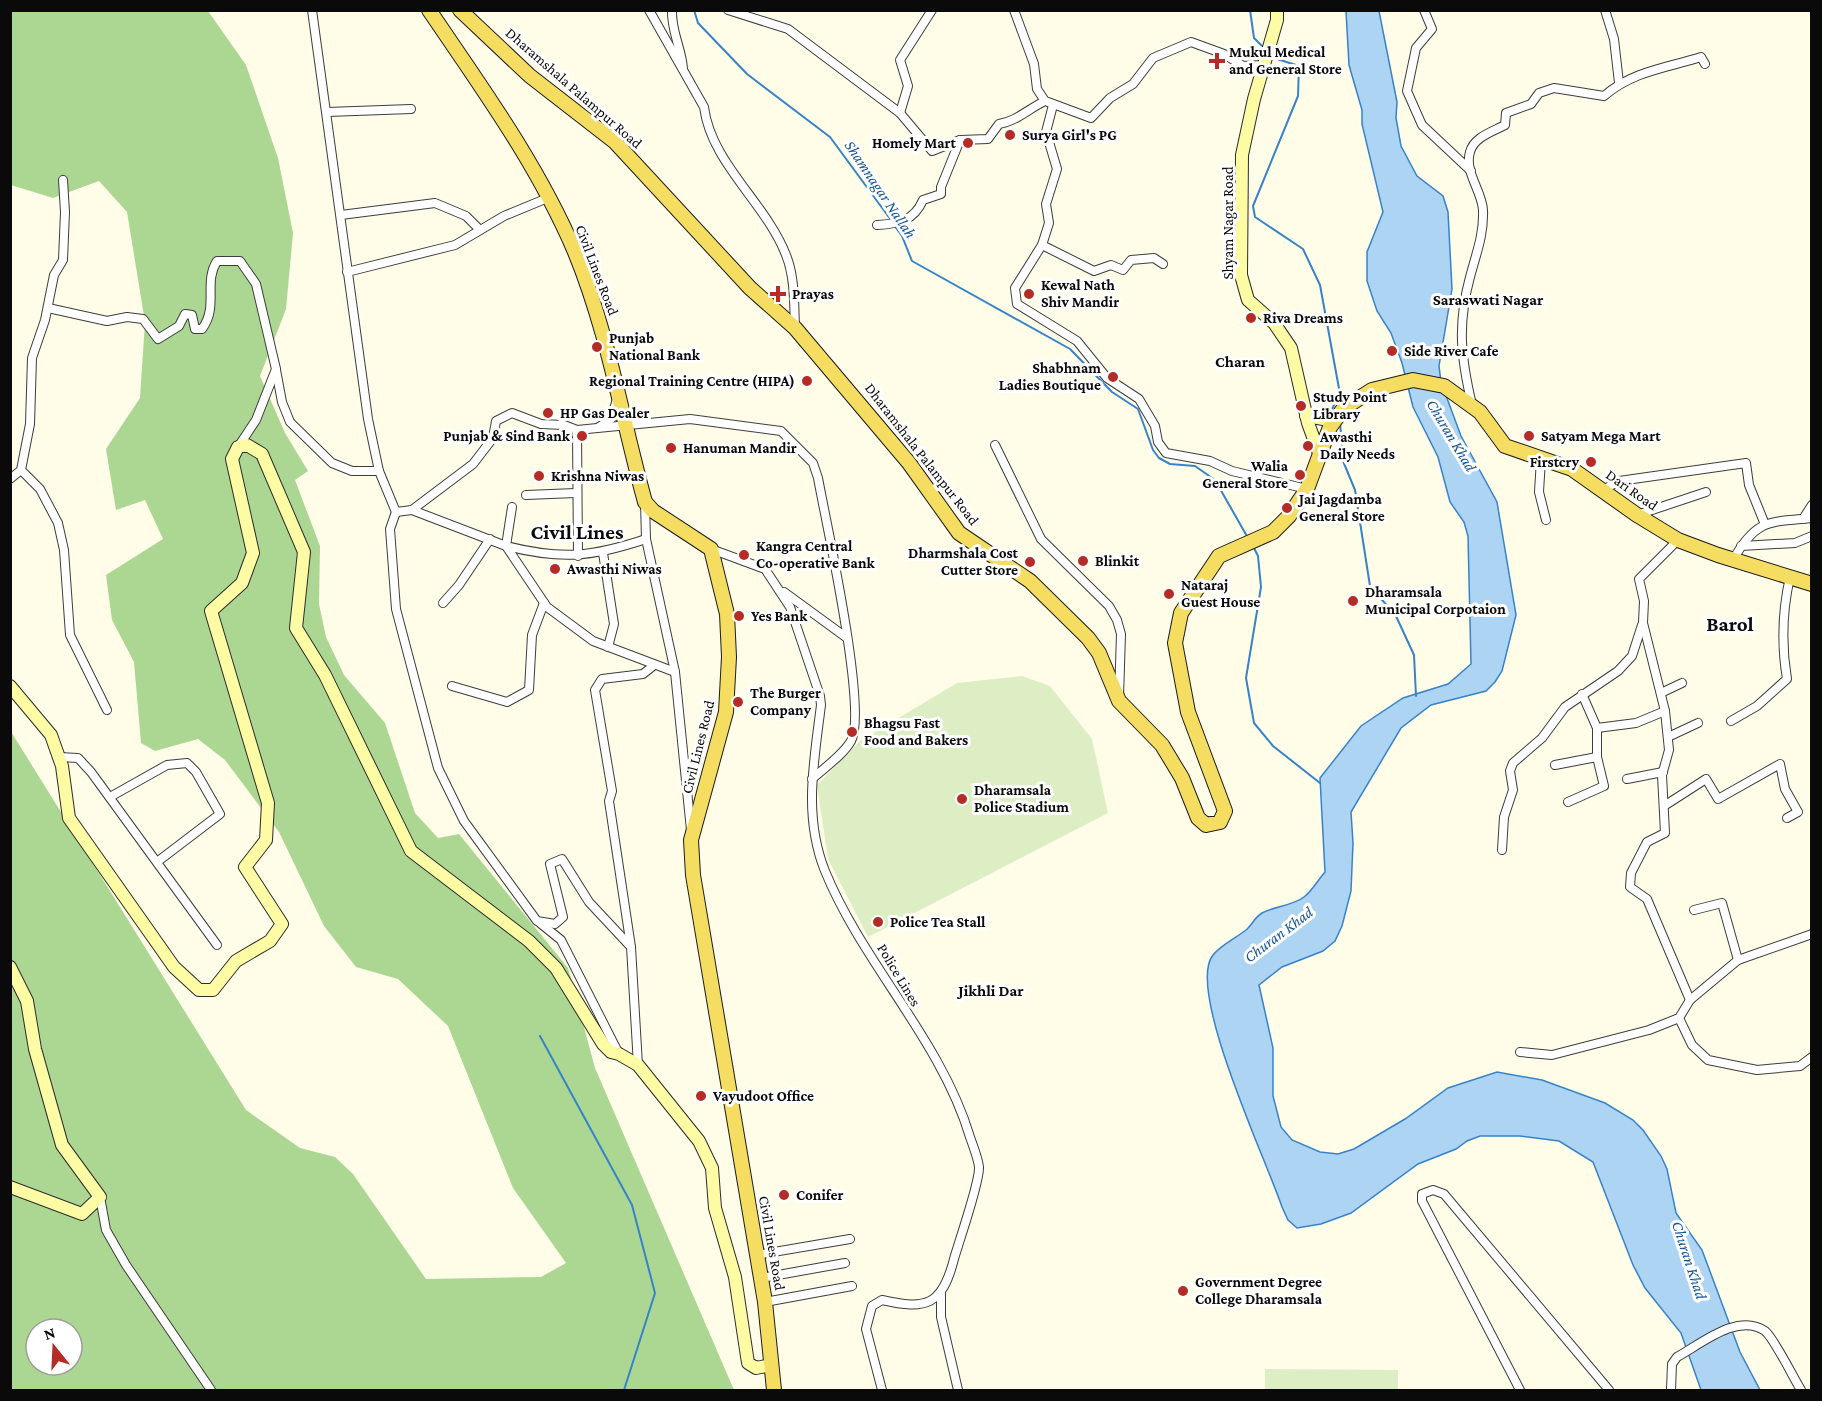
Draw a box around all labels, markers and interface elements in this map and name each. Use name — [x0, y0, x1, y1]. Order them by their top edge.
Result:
street label: Dharamshala Palampur Road — [502, 24, 645, 152]
place label: Mukul Medical and General Store — [1229, 44, 1342, 77]
marker: Mukul Medical and General Store — [1210, 54, 1224, 68]
place label: Surya Girl's PG — [1022, 127, 1117, 143]
marker: Surya Girl's PG — [1003, 128, 1017, 142]
place label: Homely Mart — [872, 135, 957, 151]
marker: Homely Mart — [961, 136, 975, 150]
water label: Shamnagar Nallah — [841, 137, 920, 242]
street label: Shyam Nagar Road — [1220, 166, 1237, 280]
street label: Civil Lines Road — [572, 223, 622, 318]
place label: Kewal Nath Shiv Mandir — [1041, 277, 1119, 310]
marker: Prayas — [769, 285, 787, 303]
place label: Prayas — [792, 286, 834, 302]
marker: Kewal Nath Shiv Mandir — [1022, 287, 1036, 301]
district label: Saraswati Nagar — [1433, 291, 1544, 308]
place label: Riva Dreams — [1263, 310, 1343, 326]
marker: Riva Dreams — [1244, 311, 1258, 325]
place label: Punjab National Bank — [609, 330, 701, 363]
marker: Punjab National Bank — [590, 340, 604, 354]
place label: Side River Cafe — [1404, 343, 1498, 359]
marker: Side River Cafe — [1385, 344, 1399, 358]
district label: Charan — [1215, 353, 1265, 370]
place label: Shabhnam Ladies Boutique — [999, 360, 1101, 393]
marker: Shabhnam Ladies Boutique — [1106, 370, 1120, 384]
place label: Regional Training Centre (HIPA) — [589, 373, 795, 390]
marker: Regional Training Centre (HIPA) — [800, 374, 814, 388]
street label: Dharamshala Palampur Road — [861, 380, 982, 529]
place label: Study Point Library — [1313, 389, 1388, 422]
water label: Churan Khad — [1423, 396, 1480, 475]
marker: Study Point Library — [1294, 399, 1308, 413]
place label: HP Gas Dealer — [560, 405, 649, 421]
marker: HP Gas Dealer — [541, 406, 555, 420]
place label: Punjab & Sind Bank — [443, 428, 571, 445]
place label: Satyam Mega Mart — [1541, 428, 1661, 444]
marker: Punjab & Sind Bank — [575, 429, 589, 443]
place label: Awasthi Daily Needs — [1319, 429, 1395, 462]
marker: Satyam Mega Mart — [1522, 429, 1536, 443]
marker: Awasthi Daily Needs — [1301, 439, 1315, 453]
place label: Hanuman Mandir — [683, 440, 797, 456]
marker: Hanuman Mandir — [664, 441, 678, 455]
place label: Firstcry — [1530, 454, 1580, 470]
marker: Firstcry — [1584, 455, 1598, 469]
place label: Walia General Store — [1202, 458, 1289, 491]
street label: Dari Road — [1603, 466, 1661, 514]
place label: Krishna Niwas — [551, 468, 644, 484]
marker: Walia General Store — [1293, 468, 1307, 482]
marker: Krishna Niwas — [532, 469, 546, 483]
place label: Jai Jagdamba General Store — [1297, 491, 1385, 524]
marker: Jai Jagdamba General Store — [1280, 501, 1294, 515]
district label: Civil Lines — [530, 520, 624, 544]
place label: Kangra Central Co-operative Bank — [756, 538, 875, 571]
place label: Dharmshala Cost Cutter Store — [908, 545, 1019, 578]
marker: Kangra Central Co-operative Bank — [737, 548, 751, 562]
place label: Blinkit — [1095, 553, 1140, 569]
marker: Blinkit — [1076, 554, 1090, 568]
marker: Dharmshala Cost Cutter Store — [1023, 555, 1037, 569]
place label: Awasthi Niwas — [566, 561, 662, 577]
marker: Awasthi Niwas — [548, 562, 562, 576]
place label: Nataraj Guest House — [1181, 577, 1260, 610]
place label: Dharamsala Municipal Corpotaion — [1365, 584, 1506, 617]
marker: Nataraj Guest House — [1162, 587, 1176, 601]
marker: Dharamsala Municipal Corpotaion — [1346, 594, 1360, 608]
place label: Yes Bank — [751, 608, 808, 624]
marker: Yes Bank — [732, 609, 746, 623]
district label: Barol — [1706, 612, 1754, 636]
place label: The Burger Company — [750, 685, 821, 718]
marker: The Burger Company — [731, 695, 745, 709]
street label: Civil Lines Road — [679, 699, 717, 795]
place label: Bhagsu Fast Food and Bakers — [864, 715, 968, 748]
marker: Bhagsu Fast Food and Bakers — [845, 725, 859, 739]
place label: Dharamsala Police Stadium — [974, 782, 1069, 815]
marker: Dharamsala Police Stadium — [955, 792, 969, 806]
water label: Churan Khad — [1241, 903, 1316, 966]
place label: Police Tea Stall — [890, 914, 986, 930]
marker: Police Tea Stall — [871, 915, 885, 929]
street label: Police Lines — [874, 941, 924, 1009]
district label: Jikhli Dar — [956, 982, 1024, 999]
place label: Vayudoot Office — [712, 1088, 814, 1104]
marker: Vayudoot Office — [694, 1089, 708, 1103]
place label: Conifer — [796, 1187, 844, 1203]
marker: Conifer — [777, 1188, 791, 1202]
street label: Civil Lines Road — [756, 1195, 788, 1292]
water label: Churan Khad — [1669, 1219, 1710, 1302]
place label: Government Degree College Dharamsala — [1195, 1274, 1323, 1307]
marker: Government Degree College Dharamsala — [1176, 1284, 1190, 1298]
north arrow — [24, 1317, 84, 1377]
text: N — [42, 1323, 57, 1343]

